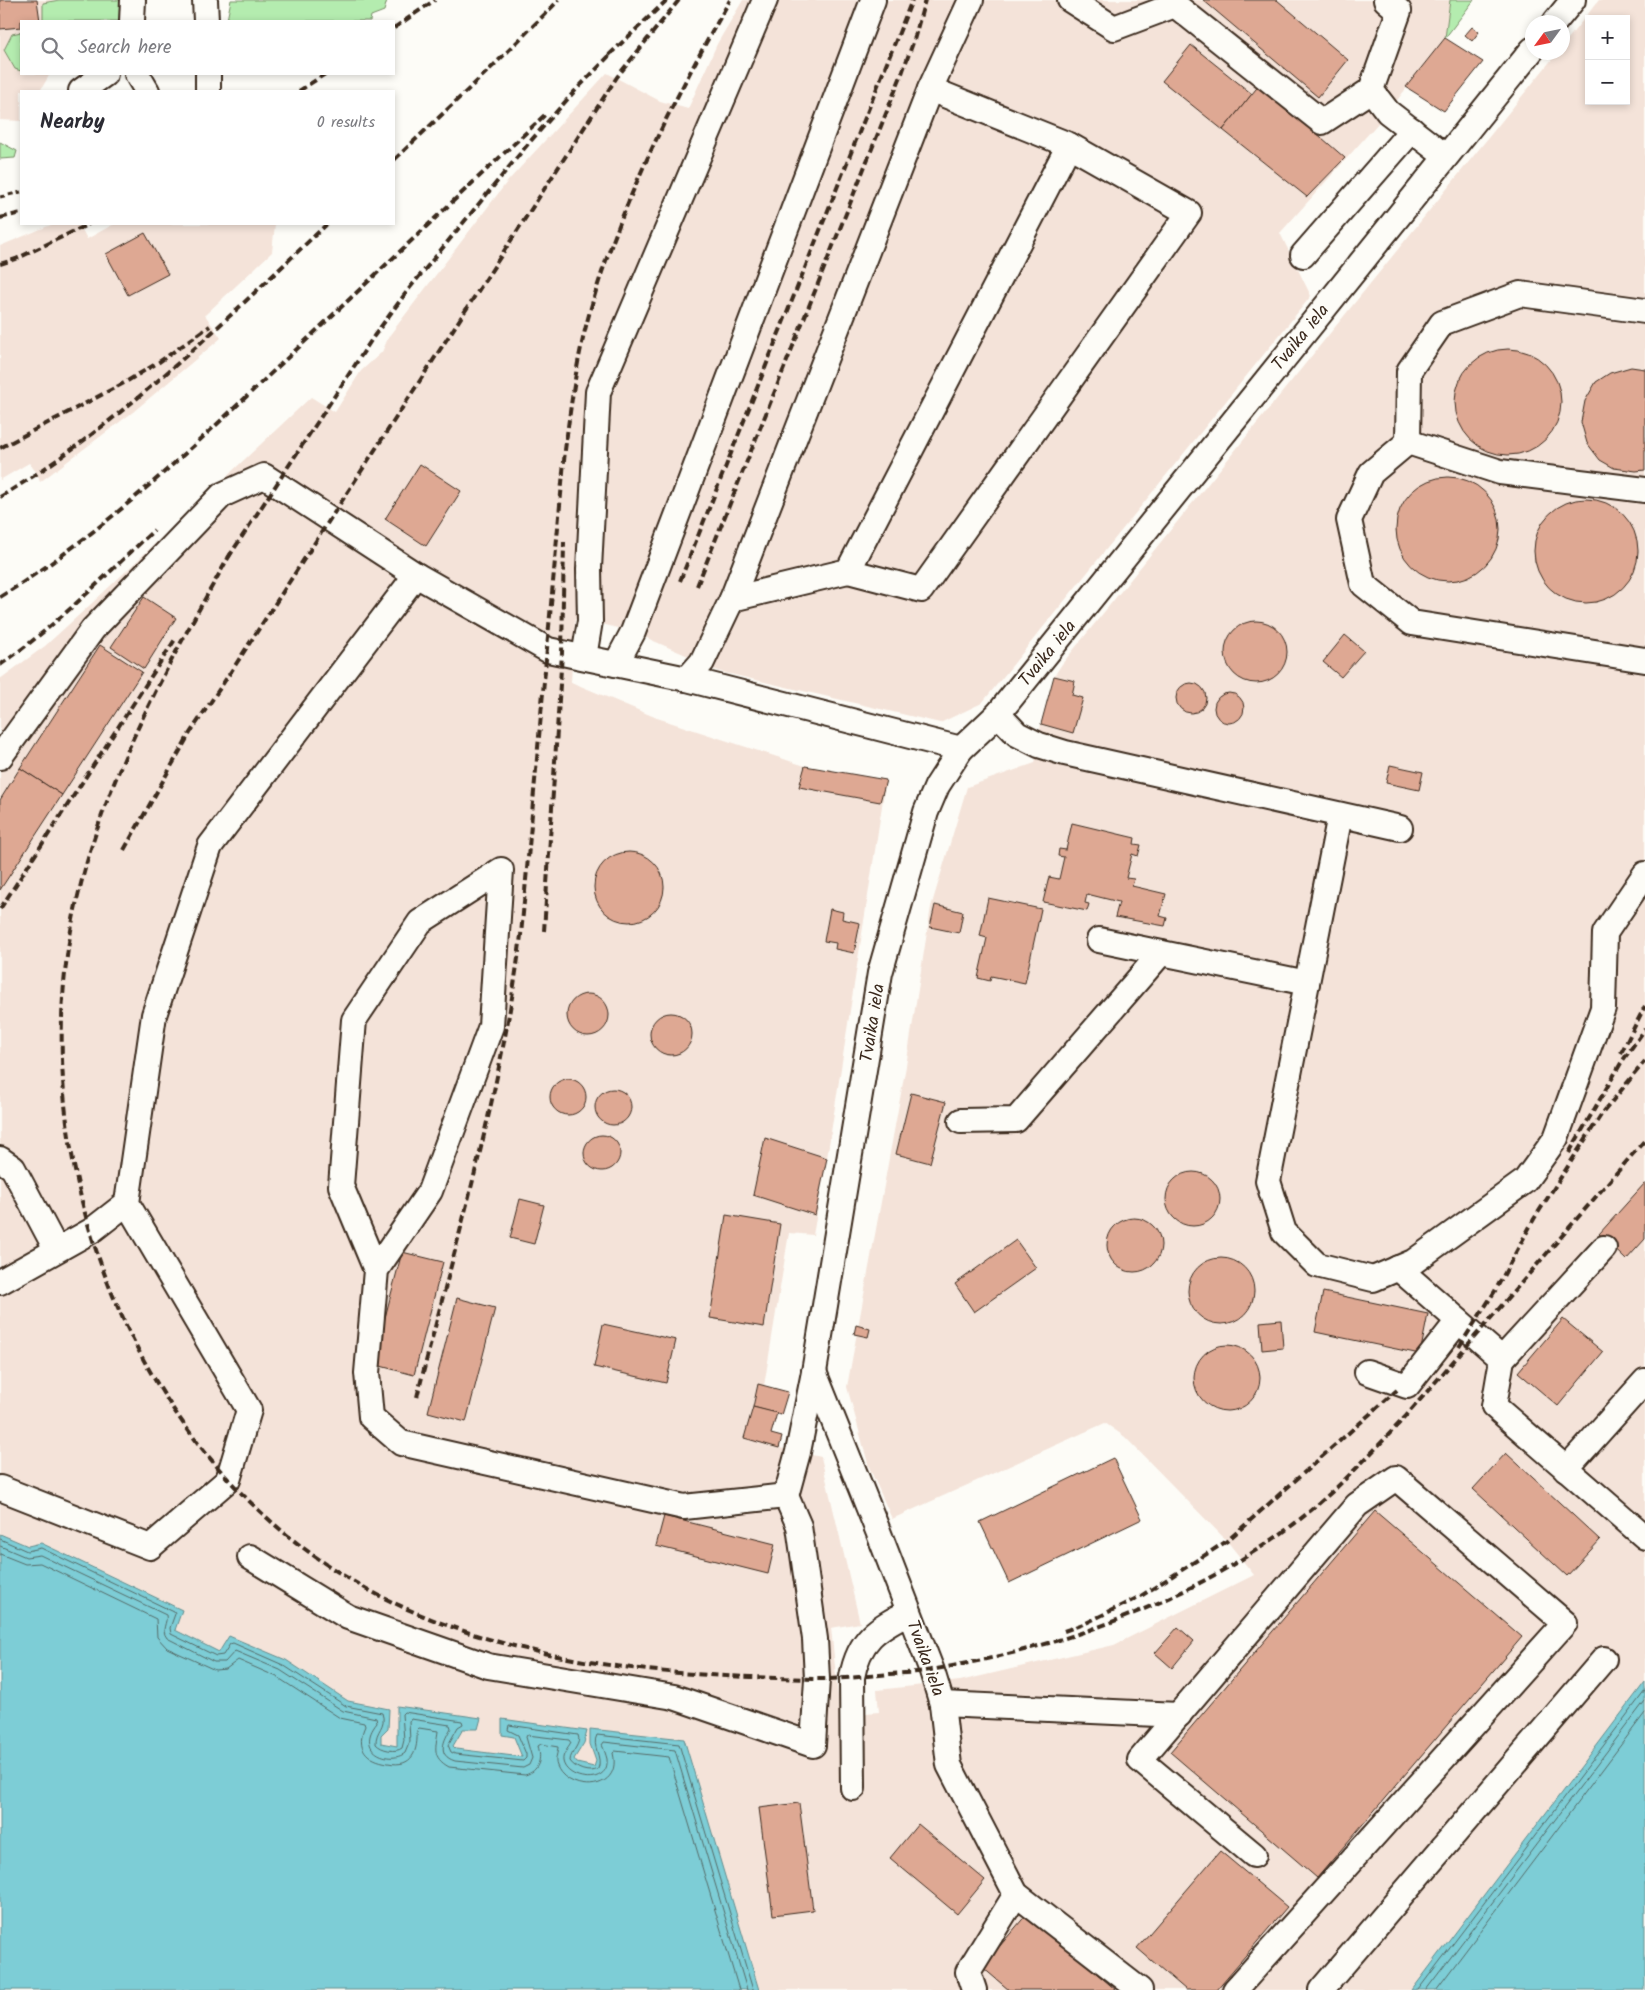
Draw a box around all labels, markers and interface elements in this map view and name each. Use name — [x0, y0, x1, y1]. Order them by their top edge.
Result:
north arrow — [1525, 15, 1570, 60]
map controls — [1585, 15, 1630, 105]
button: + — [1585, 15, 1630, 60]
search box — [20, 20, 395, 75]
text: Search here — [78, 33, 172, 63]
icon: search — [38, 34, 66, 62]
button: − — [1585, 60, 1630, 105]
text: Nearby — [40, 106, 105, 139]
text: 0 results — [317, 110, 375, 135]
street label: Tvaika iela — [1265, 298, 1337, 378]
street label: Tvaika iela — [1012, 614, 1084, 694]
street label: Tvaika iela — [853, 982, 894, 1065]
street label: Tvaika iela — [897, 1616, 952, 1701]

